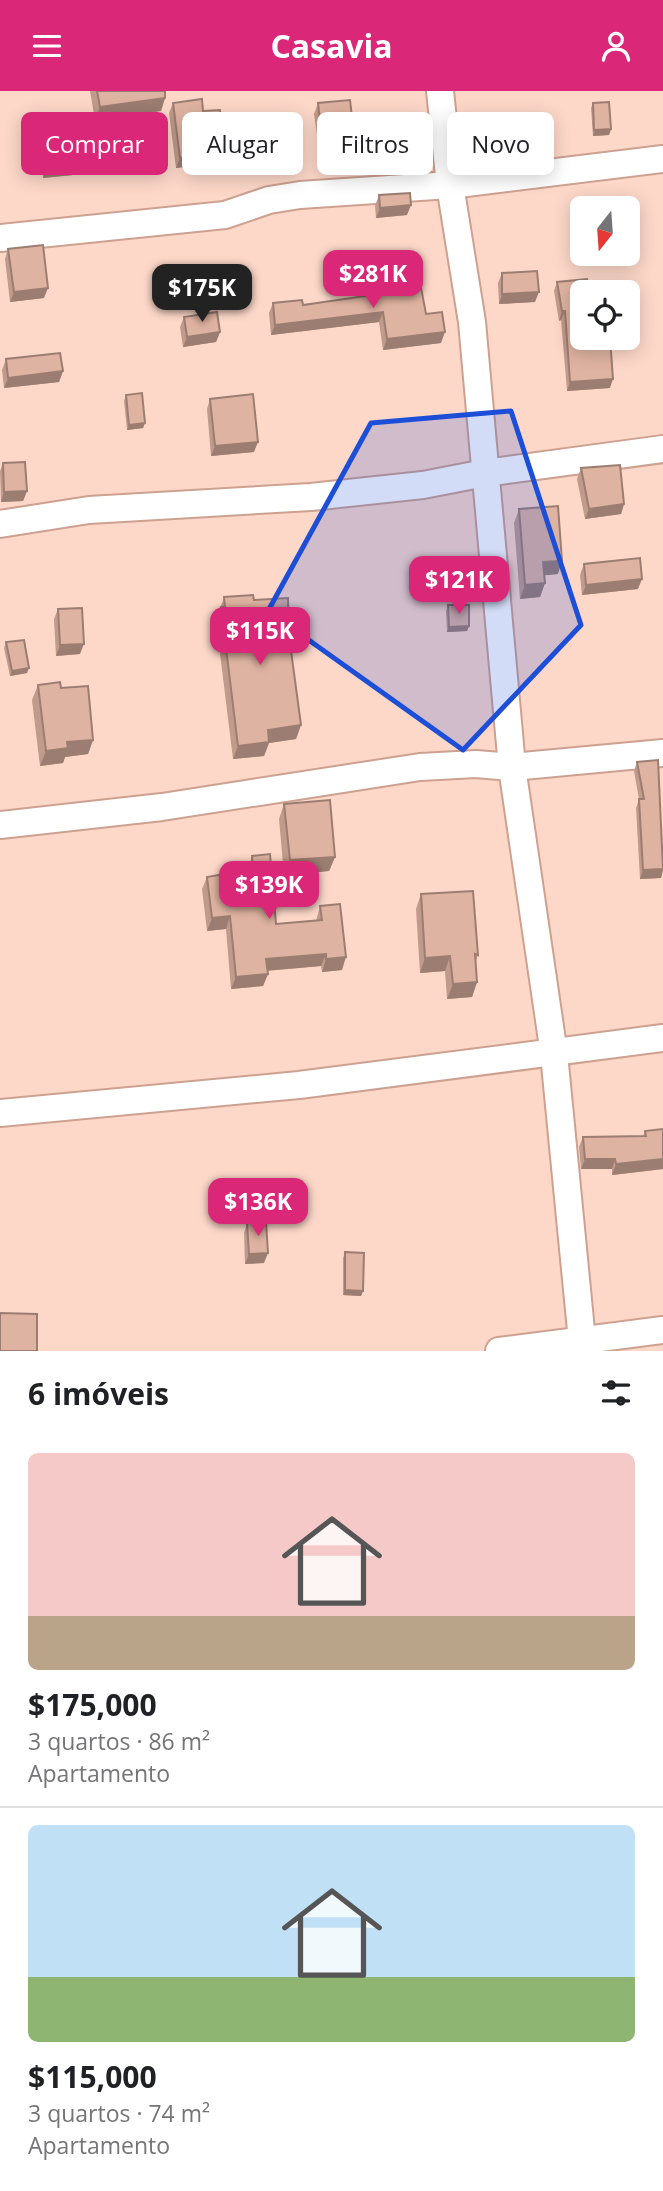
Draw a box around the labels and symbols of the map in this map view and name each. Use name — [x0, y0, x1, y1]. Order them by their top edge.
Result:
north arrow — [570, 196, 640, 266]
pin: $281K — [324, 251, 422, 310]
pin: $175K — [153, 265, 251, 324]
pin: $121K — [410, 557, 508, 616]
pin: $115K — [211, 607, 309, 667]
pin: $139K — [220, 861, 318, 921]
pin: $136K — [209, 1179, 307, 1238]

